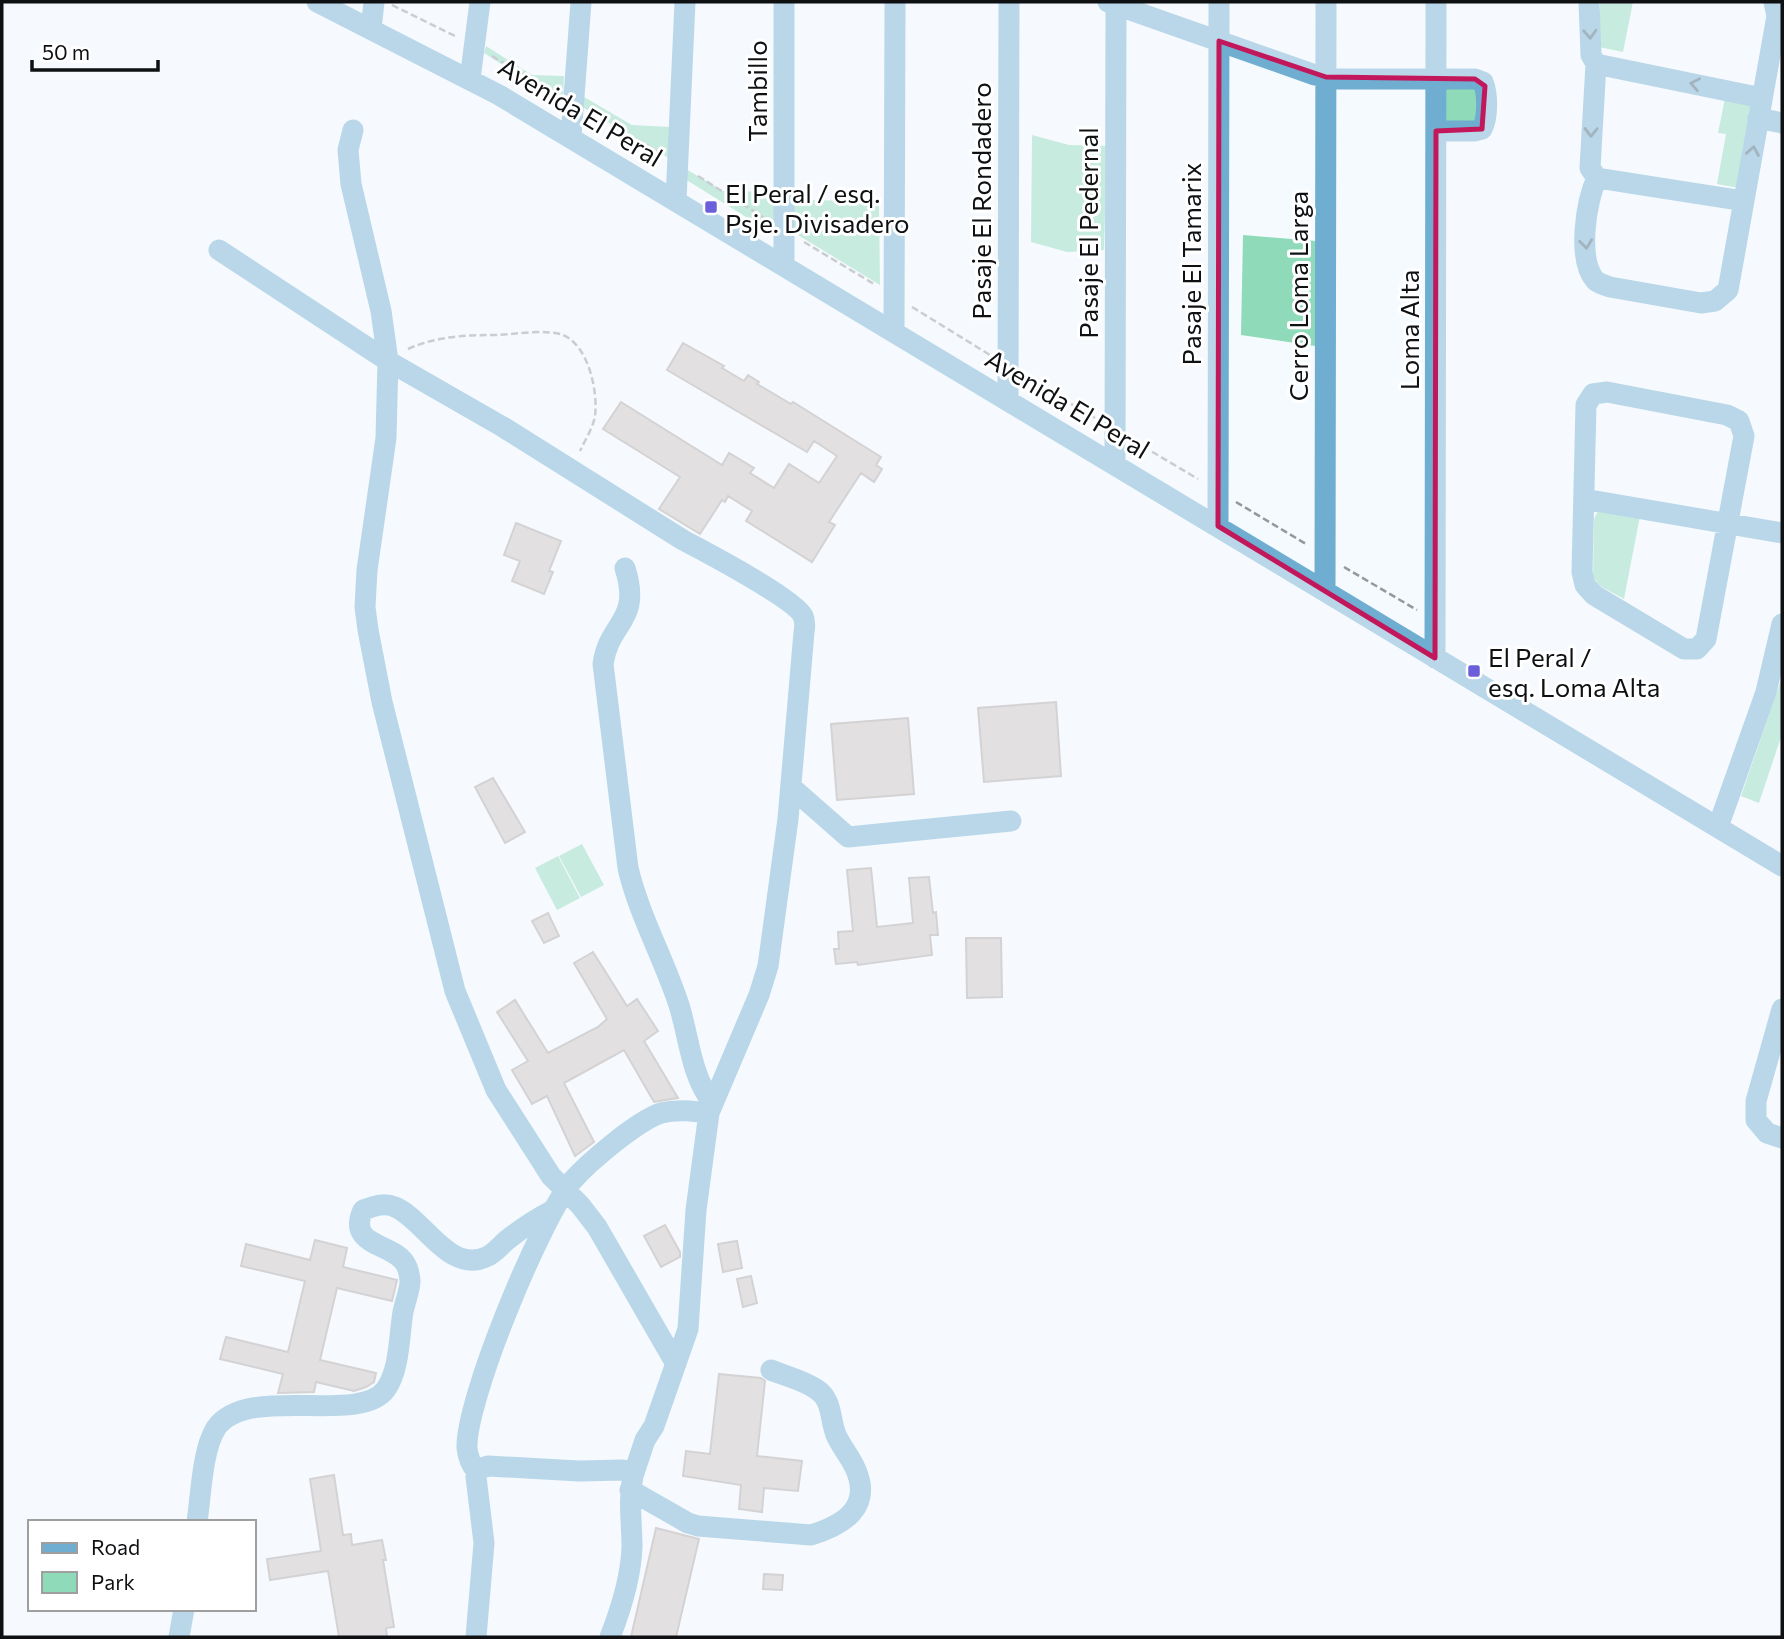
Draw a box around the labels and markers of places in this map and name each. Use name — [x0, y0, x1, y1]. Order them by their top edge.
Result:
place label: El Peral / esq. Psje. Divisadero — [725, 177, 909, 238]
marker: El Peral / esq. Psje. Divisadero — [703, 199, 719, 215]
place label: El Peral / esq. Loma Alta — [1488, 641, 1660, 702]
marker: El Peral / esq. Loma Alta — [1466, 663, 1482, 679]

